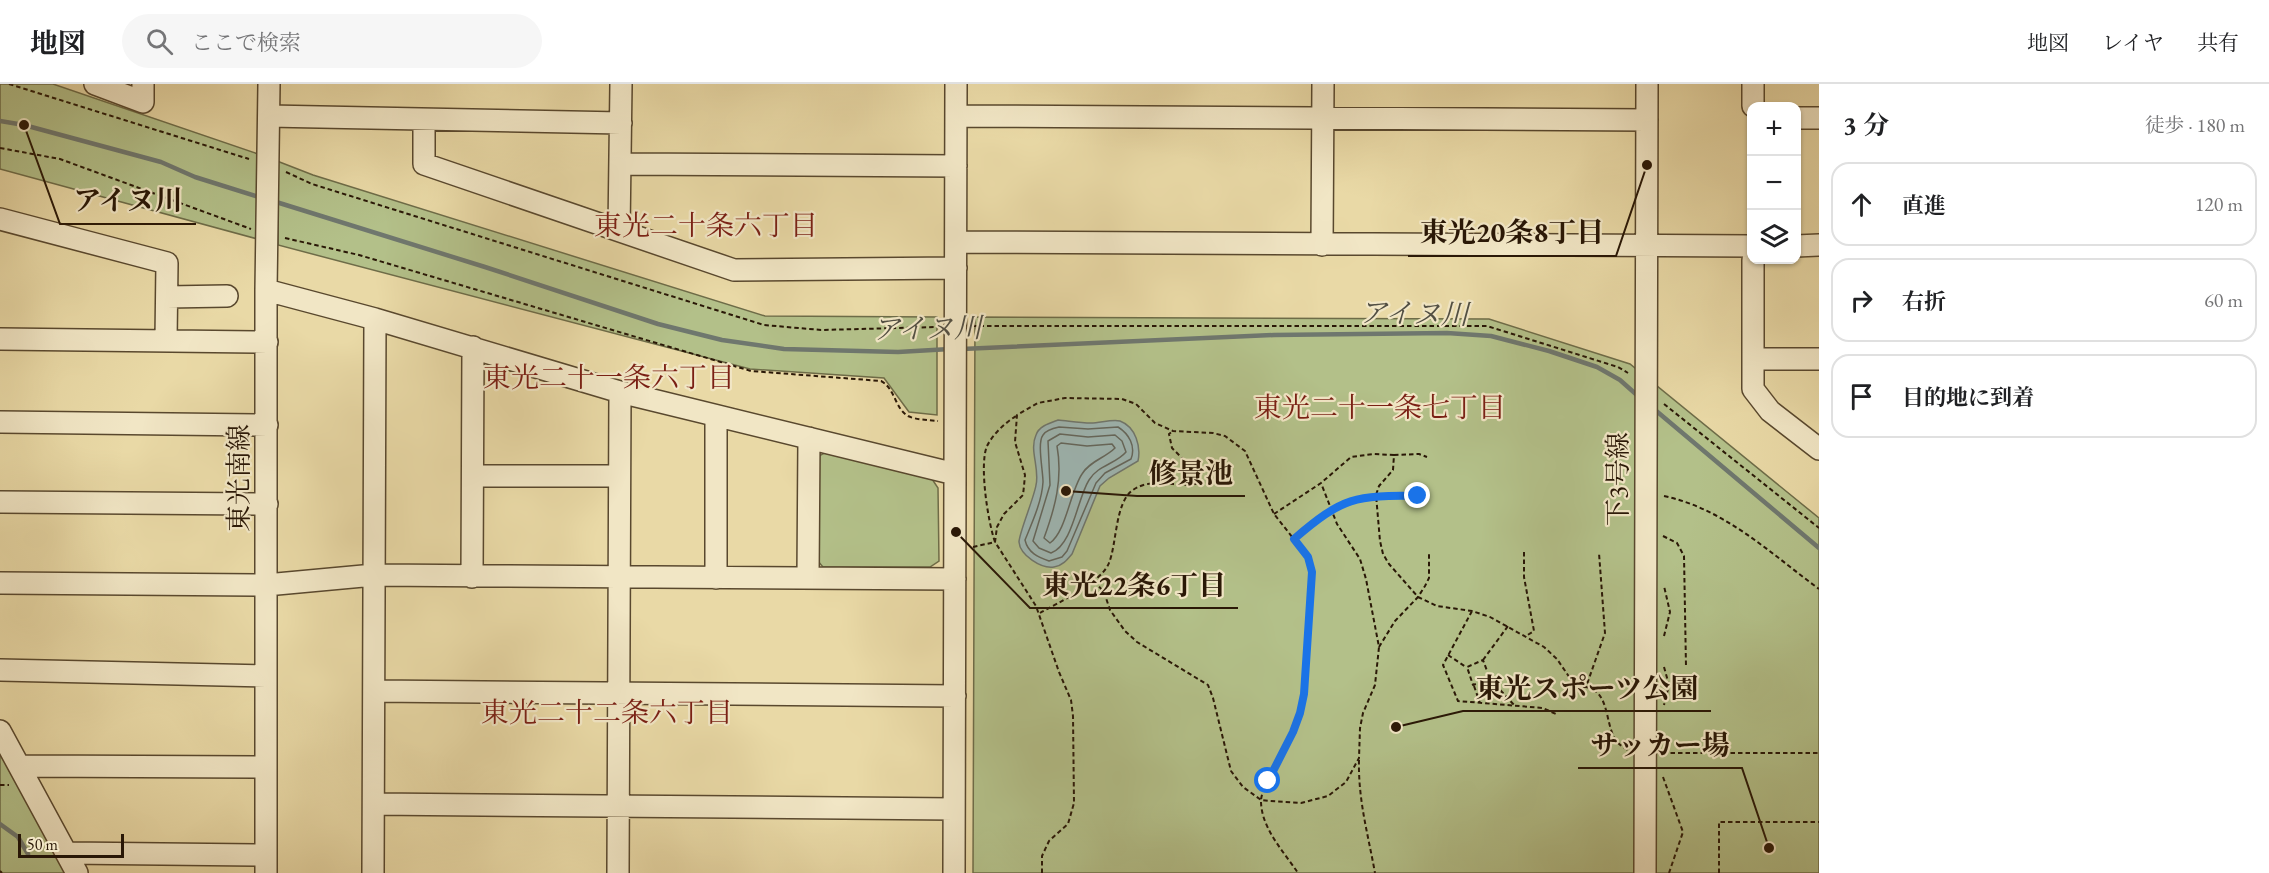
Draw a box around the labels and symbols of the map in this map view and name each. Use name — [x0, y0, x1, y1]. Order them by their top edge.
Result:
callout: アイヌ川 — [60, 178, 196, 224]
text: アイヌ川 — [73, 182, 183, 218]
district label: 東光二十条六丁目 — [594, 207, 818, 243]
callout: 東光20条8丁目 — [1408, 210, 1616, 256]
text: 東光20条8丁目 — [1420, 214, 1604, 250]
water label: アイヌ川 — [1359, 294, 1472, 332]
water label: アイヌ川 — [872, 309, 985, 347]
district label: 東光二十一条六丁目 — [483, 359, 735, 395]
district label: 東光二十一条七丁目 — [1254, 389, 1506, 425]
street label: 東光南線 — [221, 424, 256, 532]
street label: 下3号線 — [1600, 432, 1635, 526]
callout: 修景池 — [1137, 450, 1245, 496]
text: 修景池 — [1149, 455, 1233, 491]
route end — [1404, 482, 1430, 508]
callout: 東光22条6丁目 — [1030, 562, 1238, 608]
text: 東光22条6丁目 — [1042, 567, 1226, 603]
callout: 東光スポーツ公園 — [1463, 665, 1711, 711]
text: 東光スポーツ公園 — [1476, 670, 1698, 706]
district label: 東光二十二条六丁目 — [481, 694, 733, 730]
callout: サッカー場 — [1578, 722, 1742, 768]
text: サッカー場 — [1590, 727, 1730, 763]
route start — [1254, 767, 1280, 793]
scale bar — [18, 831, 124, 858]

